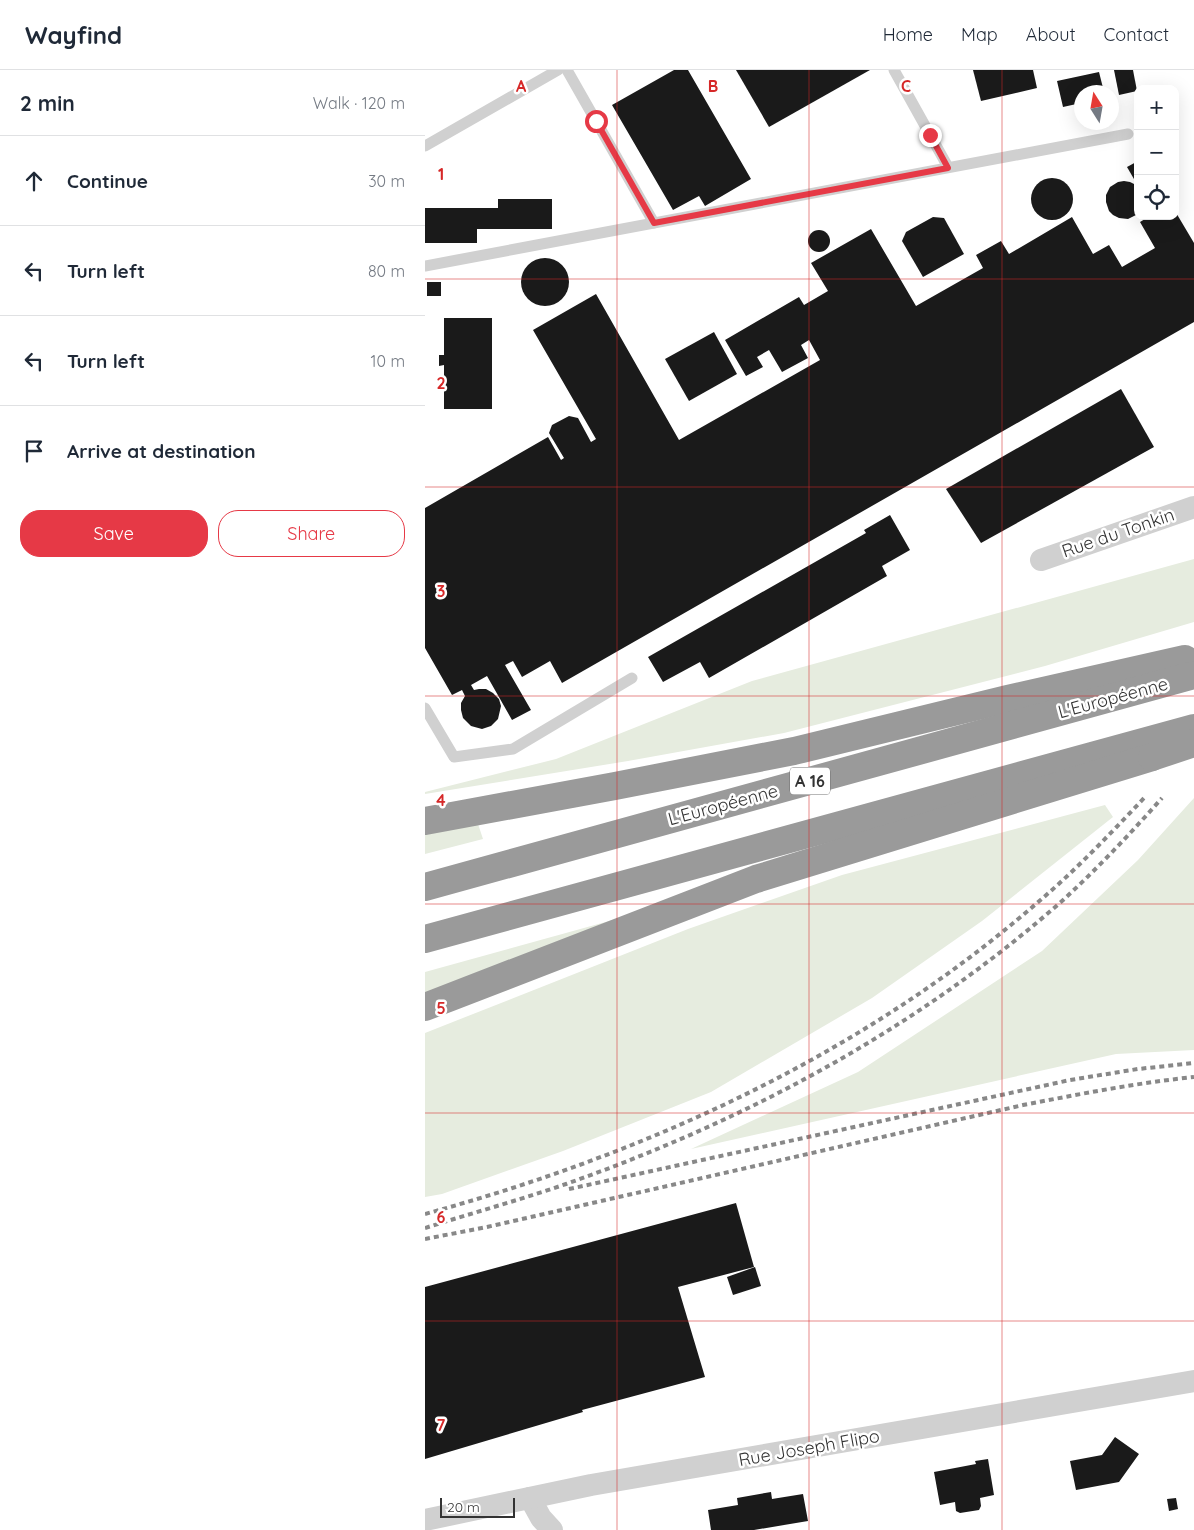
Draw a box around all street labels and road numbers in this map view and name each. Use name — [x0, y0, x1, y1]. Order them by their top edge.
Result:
street label: Rue du Tonkin — [1059, 503, 1177, 563]
street label: L'Européenne — [1055, 672, 1170, 723]
road number: A 16 — [790, 768, 830, 794]
street label: L'Européenne — [665, 779, 780, 830]
street label: Rue Joseph Flipo — [737, 1424, 881, 1471]

